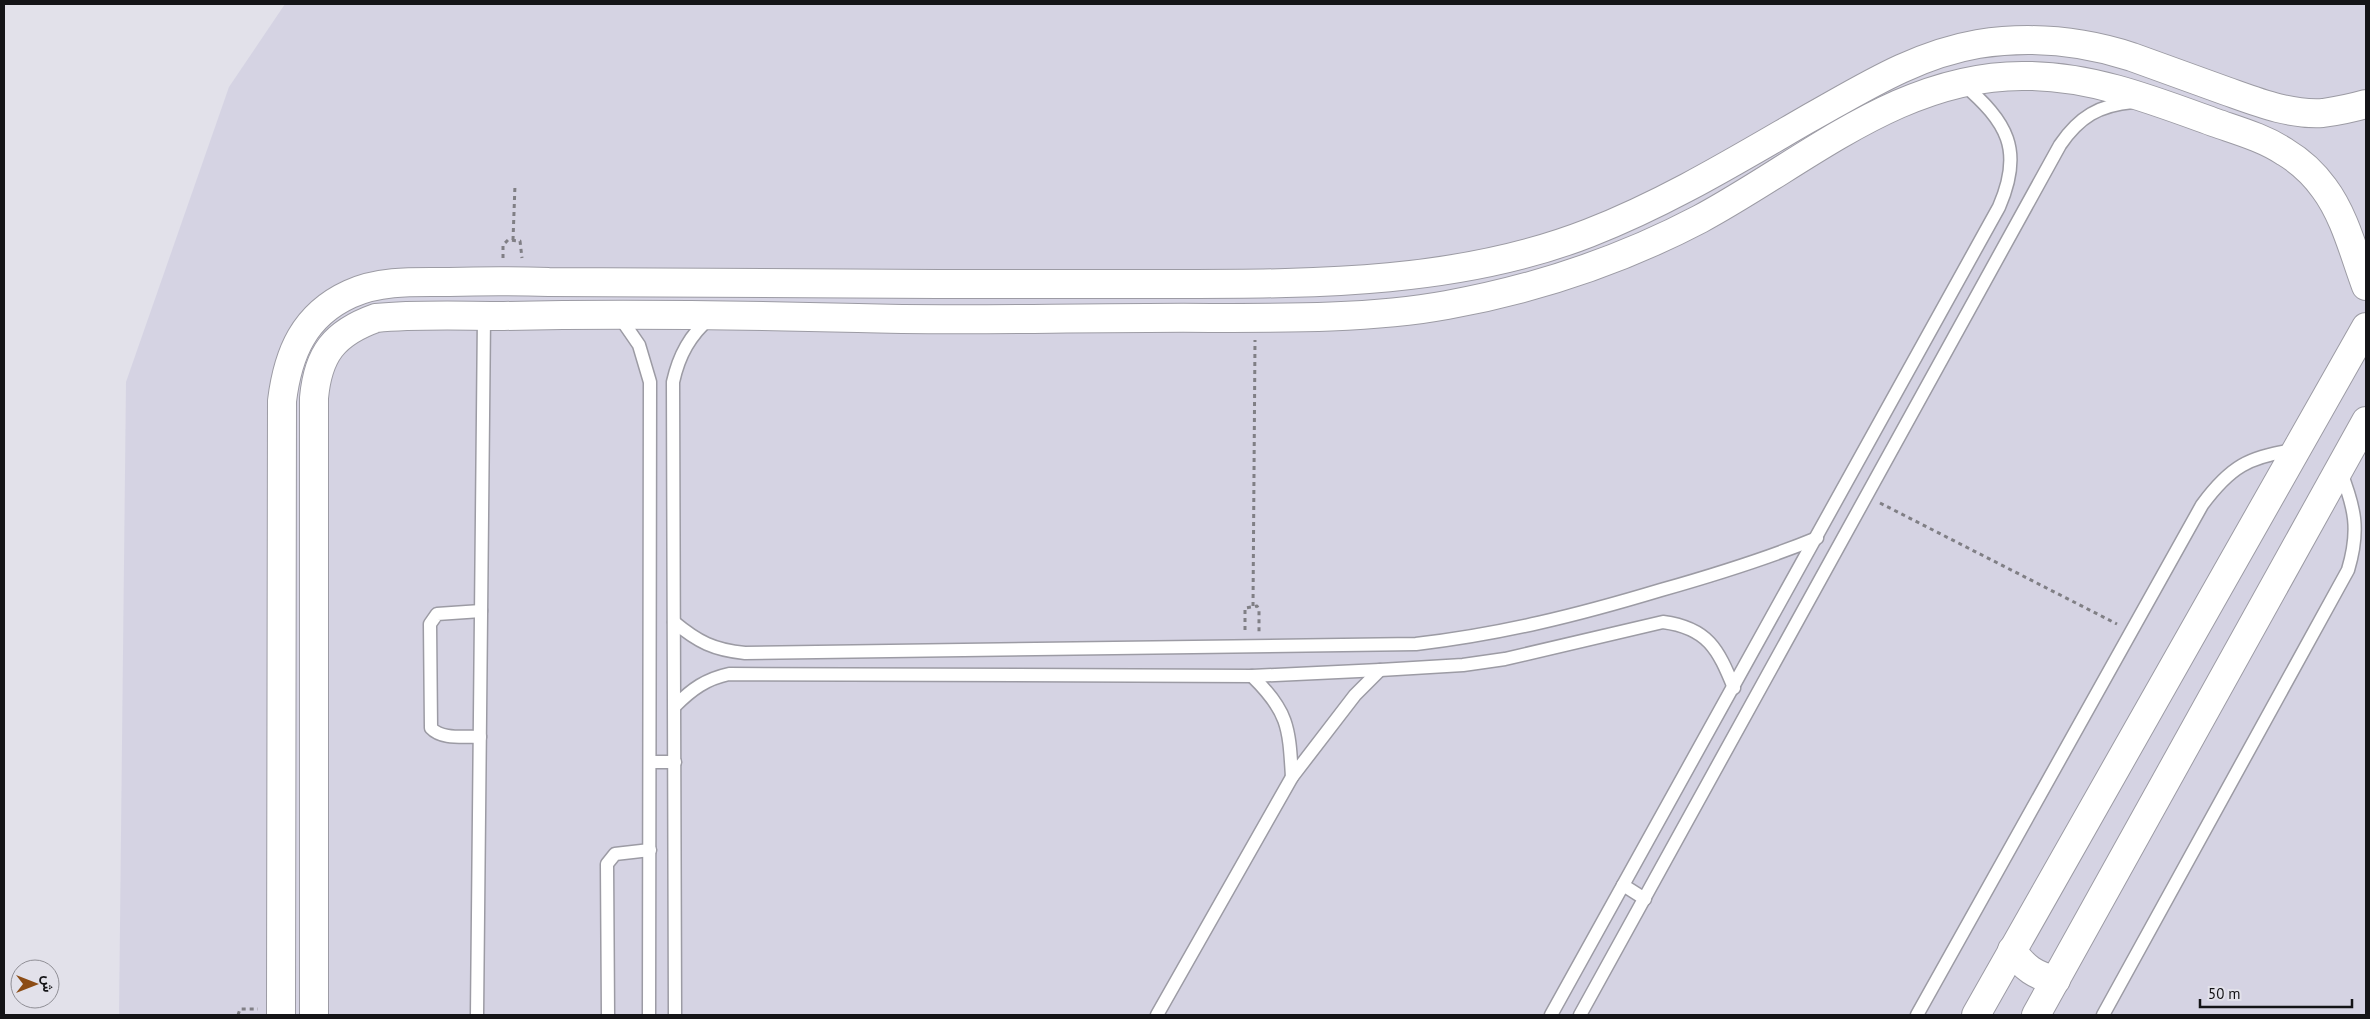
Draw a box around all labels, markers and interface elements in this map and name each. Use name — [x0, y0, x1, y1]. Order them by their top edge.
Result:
north arrow — [10, 959, 60, 1009]
text: ش — [39, 976, 57, 993]
scale bar — [2200, 976, 2352, 1008]
text: 50 m — [2208, 984, 2241, 1003]

